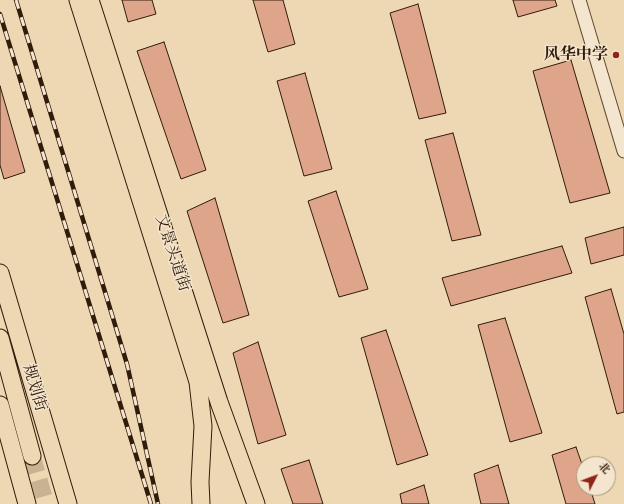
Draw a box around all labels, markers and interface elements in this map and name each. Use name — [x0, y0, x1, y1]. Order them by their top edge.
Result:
place label: 风华中学 — [544, 45, 608, 65]
marker: 风华中学 — [611, 50, 621, 60]
street label: 文景头道街 — [151, 212, 193, 294]
street label: 规划街 — [18, 362, 50, 414]
north arrow — [576, 456, 616, 496]
text: 北 — [596, 460, 613, 477]

